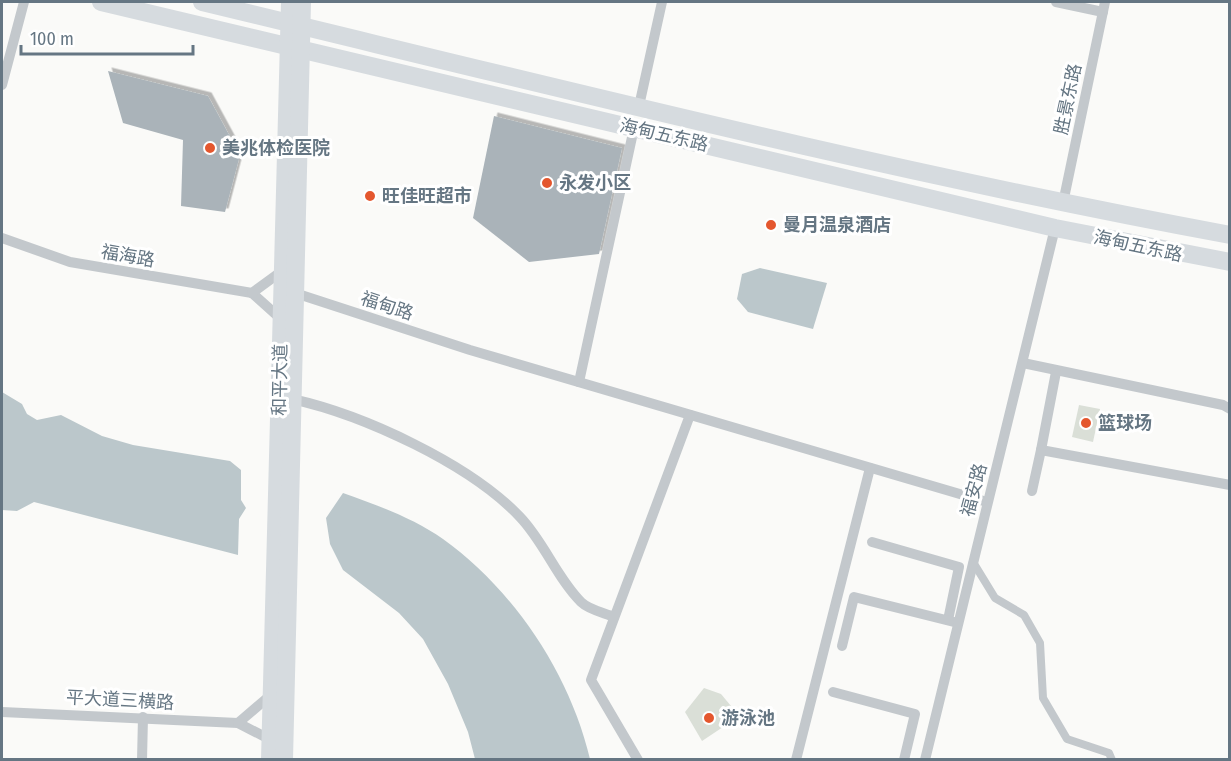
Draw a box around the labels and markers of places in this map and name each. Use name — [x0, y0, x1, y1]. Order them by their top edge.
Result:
place label: 美兆体检医院 — [222, 137, 330, 159]
marker: 美兆体检医院 — [203, 141, 217, 155]
place label: 永发小区 — [559, 172, 631, 194]
marker: 永发小区 — [540, 176, 554, 190]
place label: 旺佳旺超市 — [382, 185, 472, 207]
marker: 旺佳旺超市 — [363, 189, 377, 203]
place label: 曼月温泉酒店 — [783, 214, 891, 236]
marker: 曼月温泉酒店 — [764, 218, 778, 232]
place label: 篮球场 — [1098, 412, 1152, 434]
marker: 篮球场 — [1079, 416, 1093, 430]
place label: 游泳池 — [721, 707, 775, 729]
marker: 游泳池 — [702, 711, 716, 725]

